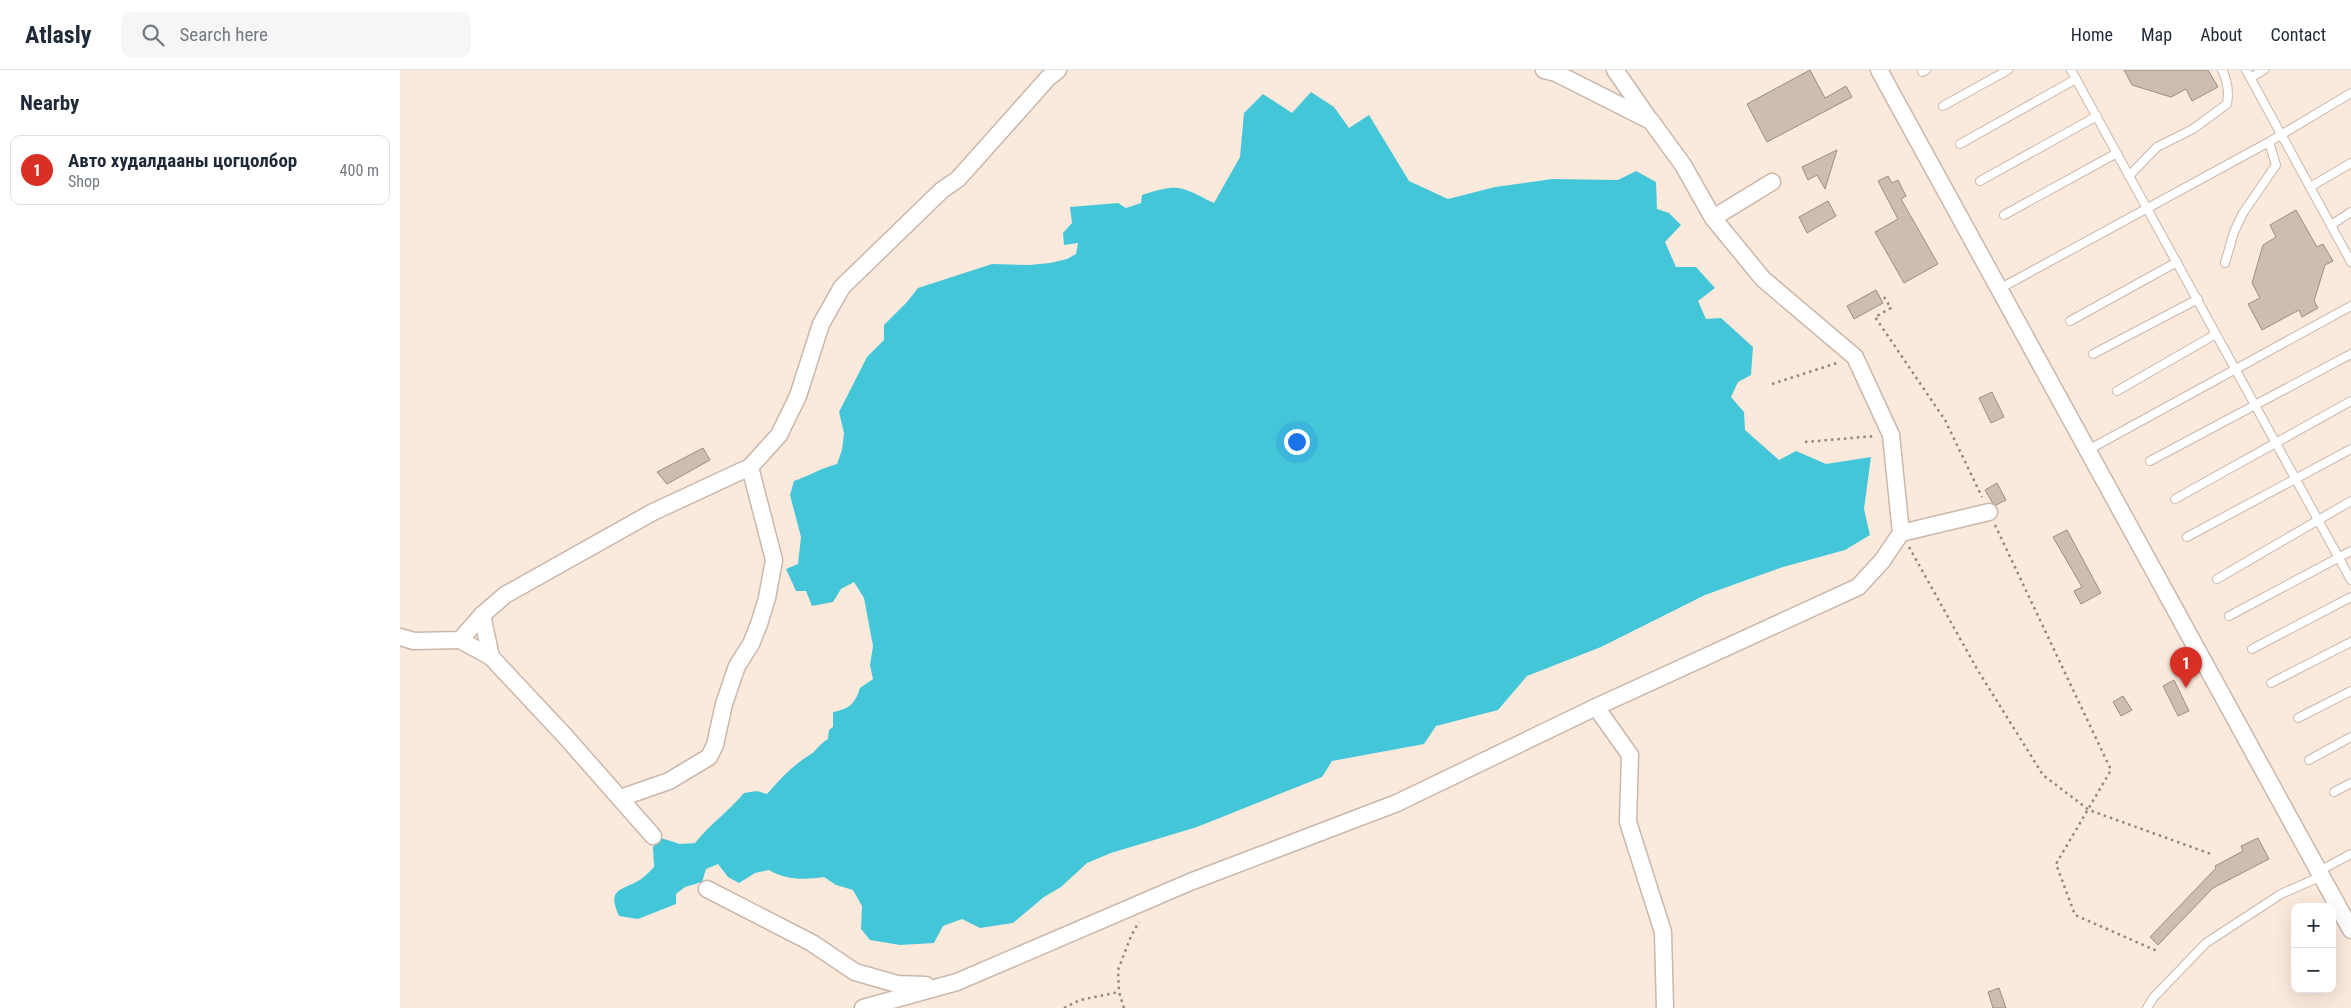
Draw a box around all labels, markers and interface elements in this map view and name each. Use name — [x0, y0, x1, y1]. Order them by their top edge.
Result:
search box — [121, 12, 471, 57]
text: Atlasly — [25, 21, 91, 49]
icon: search — [139, 21, 167, 49]
text: Search here — [179, 23, 268, 46]
text: Home — [2071, 24, 2113, 45]
text: Map — [2141, 24, 2172, 45]
text: About — [2200, 24, 2242, 45]
text: Contact — [2270, 24, 2326, 45]
text: Nearby — [20, 91, 79, 115]
text: Авто худалдааны цогцолбор — [68, 149, 297, 172]
text: 1 — [33, 161, 41, 180]
text: 400 m — [340, 161, 379, 180]
text: Shop — [68, 172, 100, 191]
your location — [1284, 429, 1310, 455]
pin: 1 — [2170, 647, 2202, 688]
map controls — [2291, 903, 2336, 993]
button: + — [2291, 903, 2336, 948]
button: − — [2291, 948, 2336, 993]

